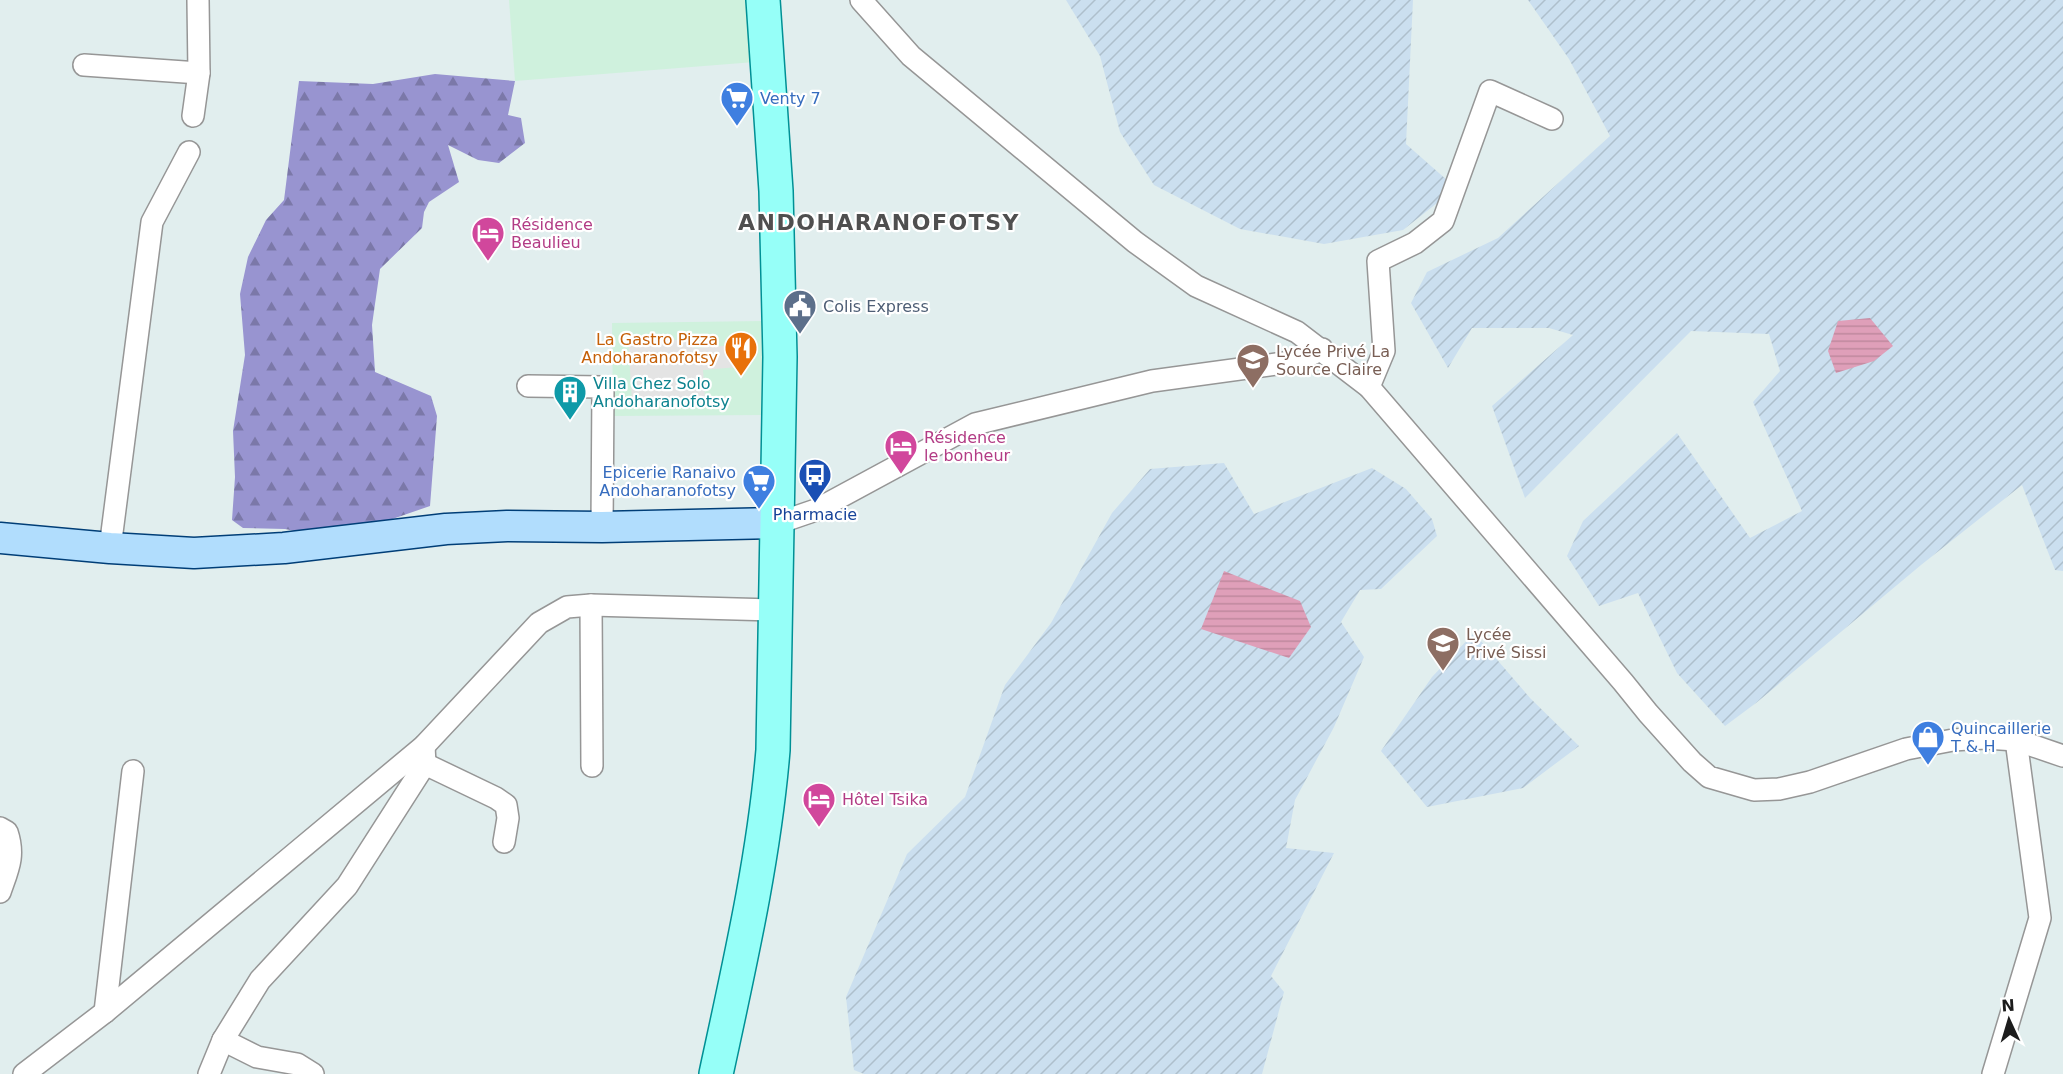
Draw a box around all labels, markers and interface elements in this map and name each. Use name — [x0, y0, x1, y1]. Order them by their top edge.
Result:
supermarket icon: Venty 7 — [719, 80, 755, 127]
place label: Venty 7 — [760, 89, 821, 108]
district label: ANDOHARANOFOTSY — [738, 210, 1020, 235]
hotel icon: Résidence Beaulieu — [470, 215, 506, 262]
place label: Résidence Beaulieu — [511, 215, 593, 252]
public building icon: Colis Express — [782, 288, 818, 335]
place label: Colis Express — [823, 297, 929, 316]
place label: La Gastro Pizza Andoharanofotsy — [581, 330, 718, 367]
restaurant icon: La Gastro Pizza Andoharanofotsy — [723, 330, 759, 377]
school or university icon: Lycée Privé La Source Claire — [1235, 342, 1271, 389]
place label: Lycée Privé La Source Claire — [1276, 342, 1390, 379]
building icon: Villa Chez Solo Andoharanofotsy — [552, 374, 588, 421]
place label: Villa Chez Solo Andoharanofotsy — [593, 374, 730, 411]
hotel icon: Résidence le bonheur — [883, 428, 919, 475]
place label: Résidence le bonheur — [924, 428, 1011, 465]
bus stop icon: Pharmacie — [797, 457, 833, 504]
place label: Epicerie Ranaivo Andoharanofotsy — [599, 463, 736, 500]
supermarket icon: Epicerie Ranaivo Andoharanofotsy — [741, 463, 777, 510]
place label: Pharmacie — [773, 505, 857, 524]
school or university icon: Lycée Privé Sissi — [1425, 625, 1461, 672]
place label: Lycée Privé Sissi — [1466, 625, 1547, 662]
shop icon: Quincaillerie T & H — [1910, 719, 1946, 766]
place label: Quincaillerie T & H — [1950, 719, 2051, 756]
hotel icon: Hôtel Tsika — [801, 781, 837, 828]
place label: Hôtel Tsika — [842, 790, 928, 809]
north arrow — [1979, 990, 2039, 1050]
text: N — [2001, 996, 2015, 1015]

